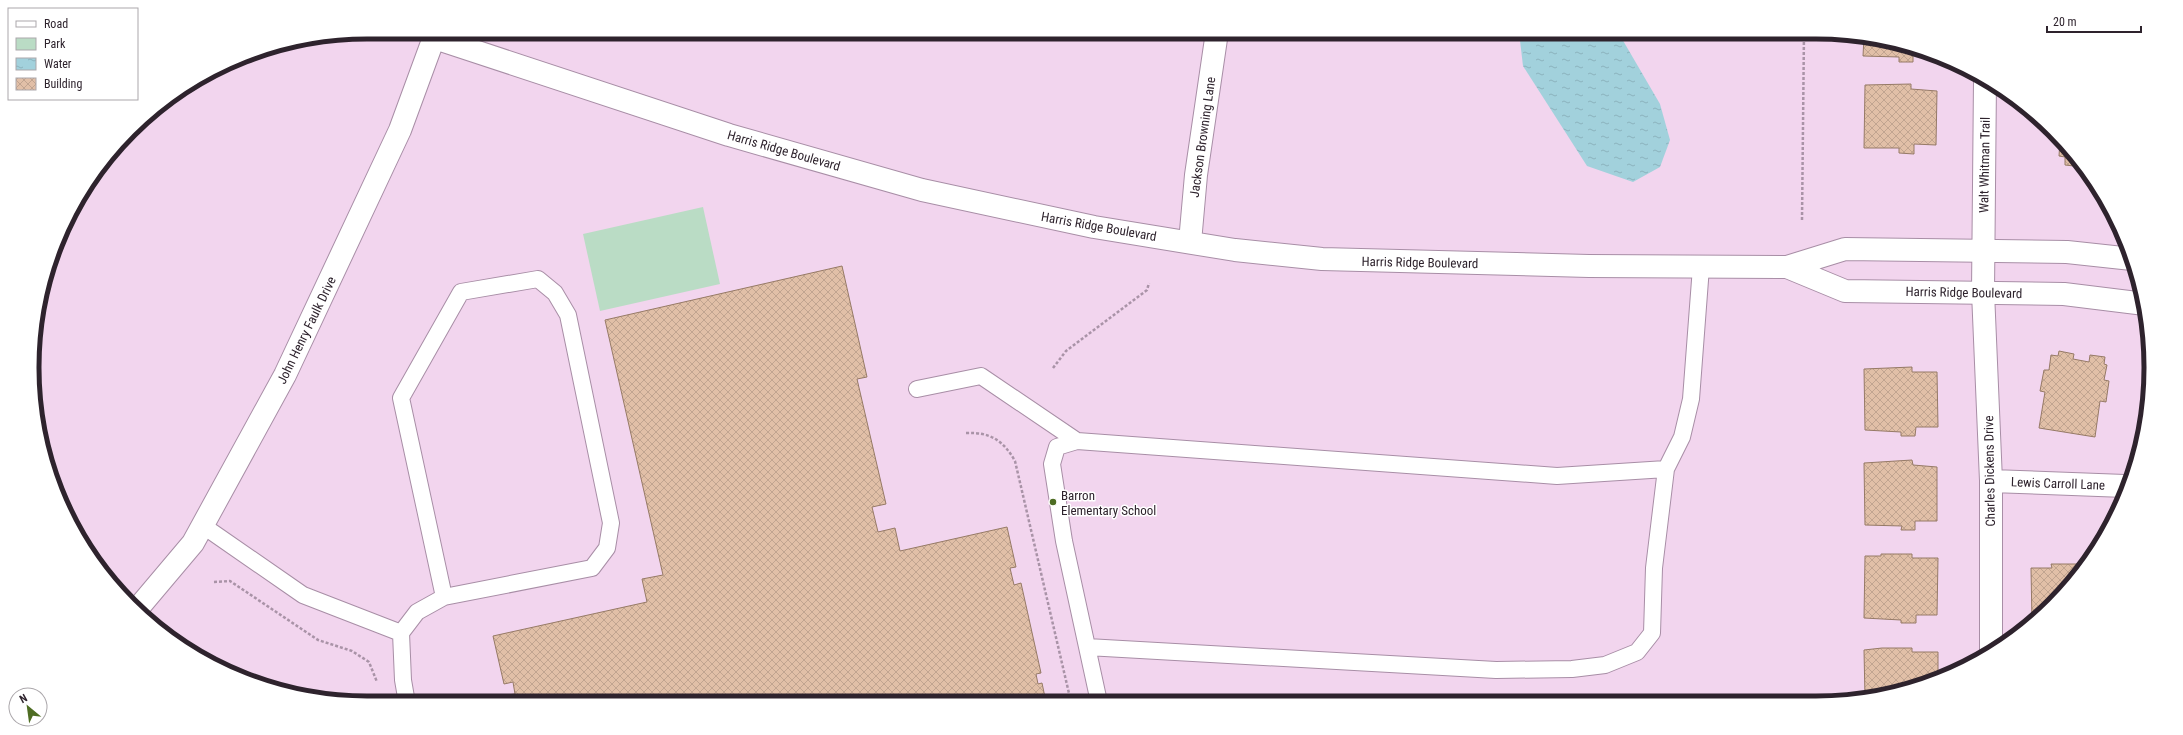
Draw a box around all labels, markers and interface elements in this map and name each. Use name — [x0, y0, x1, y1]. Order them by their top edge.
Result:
legend — [8, 8, 138, 100]
scale bar — [2047, 8, 2141, 34]
text: 20 m — [2053, 15, 2077, 29]
text: Road — [44, 17, 68, 31]
text: Park — [44, 37, 66, 51]
text: Water — [44, 57, 72, 71]
street label: Jackson Browning Lane — [1187, 76, 1218, 198]
text: Building — [44, 77, 82, 91]
street label: Walt Whitman Trail — [1976, 117, 1993, 213]
street label: Harris Ridge Boulevard — [726, 127, 842, 174]
street label: Harris Ridge Boulevard — [1040, 209, 1158, 244]
street label: Harris Ridge Boulevard — [1361, 254, 1479, 271]
street label: John Henry Faulk Drive — [274, 274, 339, 386]
street label: Harris Ridge Boulevard — [1905, 284, 2023, 301]
street label: Charles Dickens Drive — [1981, 415, 1998, 527]
street label: Lewis Carroll Lane — [2011, 474, 2105, 493]
place label: Barron Elementary School — [1061, 488, 1156, 518]
marker: Barron Elementary School — [1048, 497, 1058, 507]
north arrow — [8, 687, 48, 727]
text: N — [17, 691, 30, 706]

